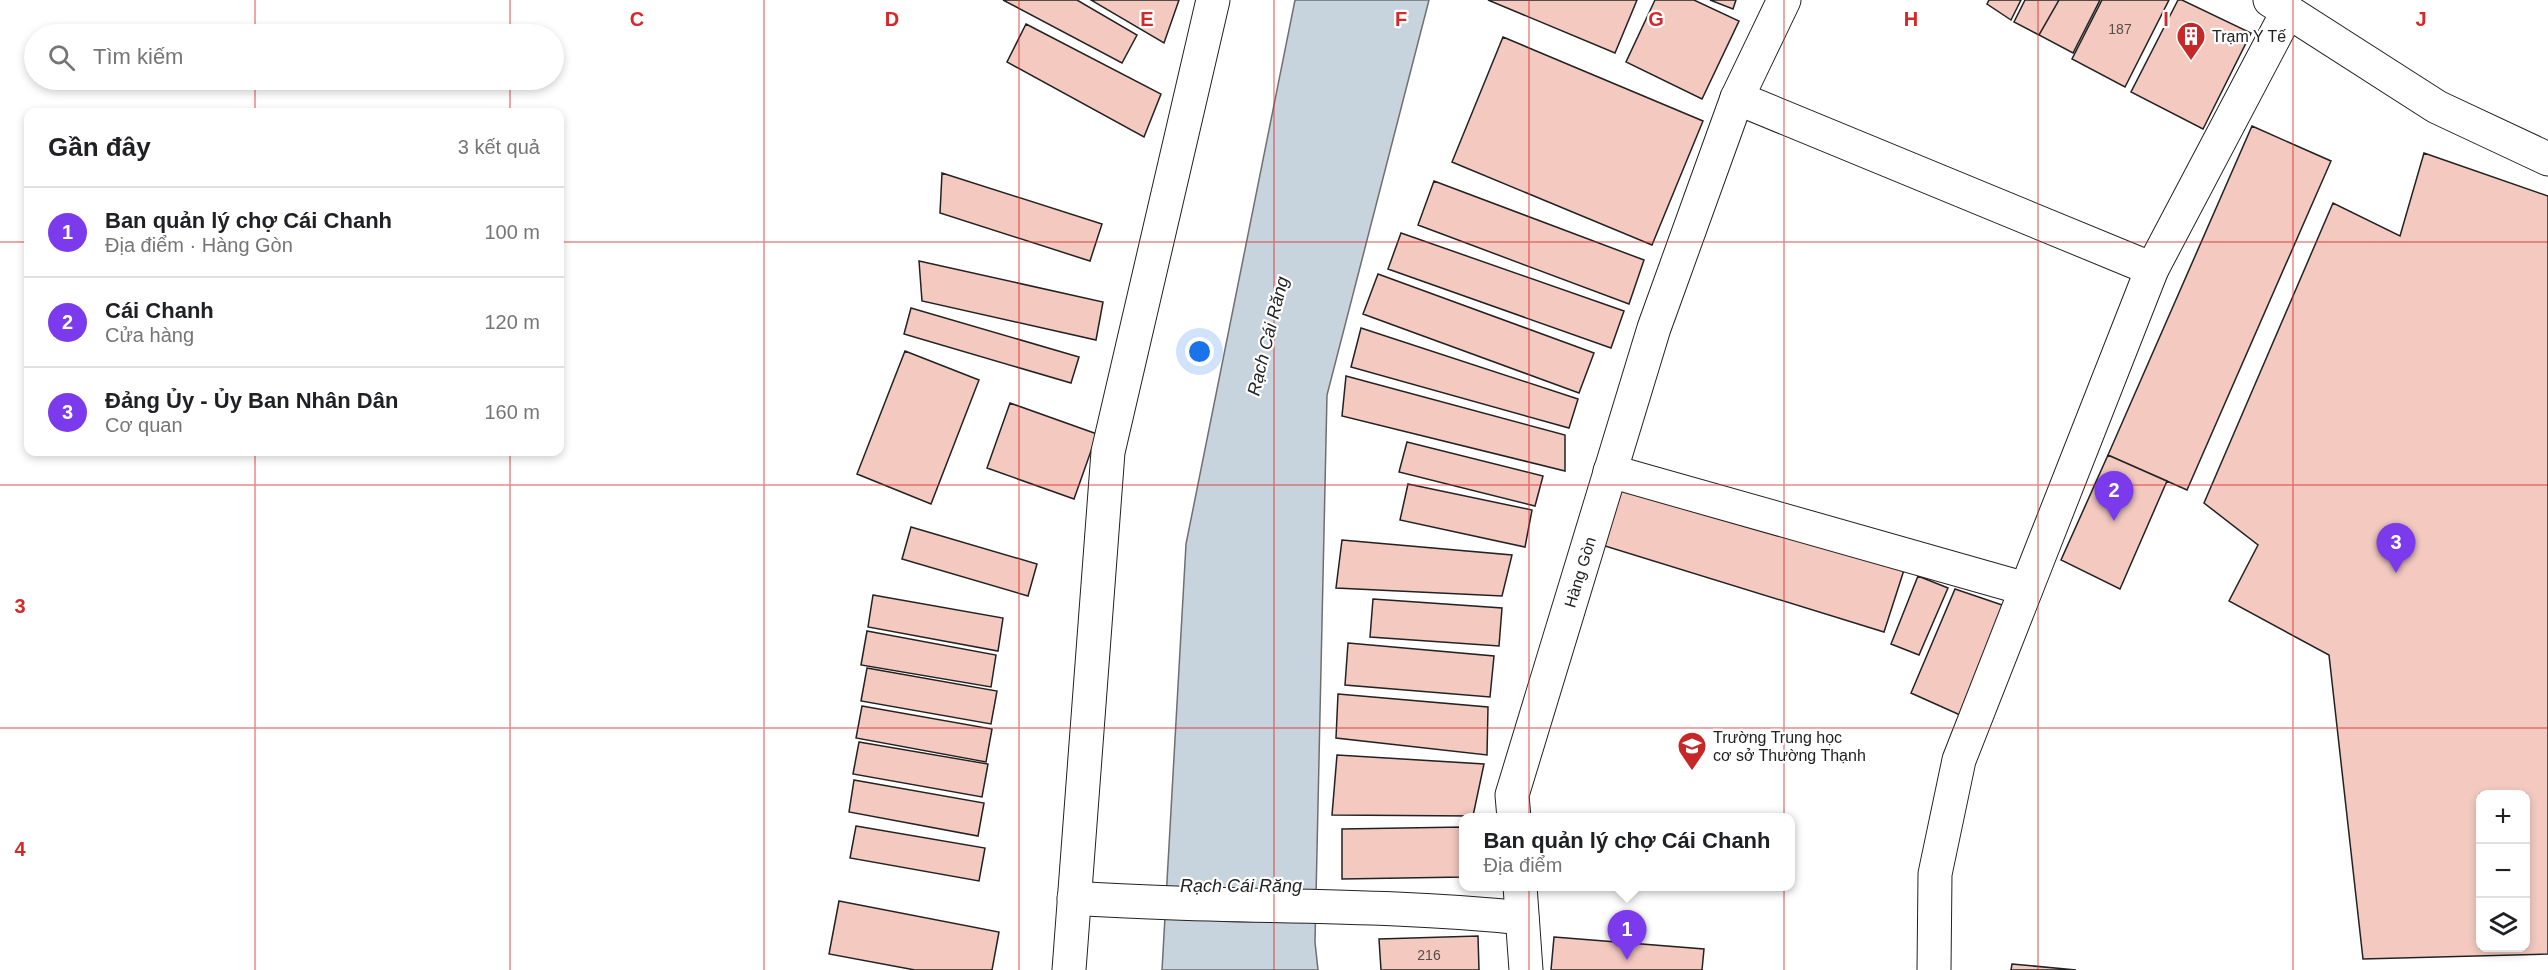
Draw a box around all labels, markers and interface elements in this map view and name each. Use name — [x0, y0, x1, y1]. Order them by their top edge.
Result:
text: C — [630, 8, 644, 30]
text: D — [885, 8, 899, 30]
text: E — [1140, 8, 1154, 30]
text: F — [1395, 8, 1407, 30]
text: G — [1648, 8, 1664, 30]
text: H — [1904, 8, 1918, 30]
text: I — [2163, 8, 2169, 30]
text: J — [2415, 8, 2427, 30]
building icon: Trạm Y Tế — [2175, 20, 2207, 62]
house number: 187 — [2108, 21, 2132, 37]
search box — [24, 24, 564, 90]
place label: Trạm Y Tế — [2212, 28, 2286, 45]
icon: search — [45, 41, 78, 74]
text: Tìm kiếm — [93, 44, 183, 69]
text: Gần đây — [48, 132, 151, 162]
text: 3 kết quả — [458, 136, 540, 158]
text: Ban quản lý chợ Cái Chanh — [105, 208, 392, 233]
text: 1 — [62, 221, 73, 243]
text: 100 m — [484, 221, 540, 243]
text: Địa điểm · Hàng Gòn — [105, 234, 293, 256]
water label: Rạch Cái Răng — [1244, 274, 1292, 398]
text: Cái Chanh — [105, 298, 214, 323]
text: 2 — [62, 311, 73, 333]
text: 120 m — [484, 311, 540, 333]
text: Cửa hàng — [105, 324, 194, 346]
your location — [1185, 337, 1214, 366]
text: Đảng Ủy - Ủy Ban Nhân Dân — [105, 388, 398, 413]
text: 3 — [62, 401, 73, 423]
text: 160 m — [484, 401, 540, 423]
text: Cơ quan — [105, 414, 183, 436]
pin: 2 — [2094, 472, 2134, 521]
pin: 3 — [2376, 524, 2416, 573]
street label: Hàng Gòn — [1561, 535, 1599, 610]
text: 3 — [14, 595, 26, 617]
place label: Trường Trung học cơ sở Thường Thạnh — [1713, 729, 1866, 764]
school or university icon: Trường Trung học cơ sở Thường Thạnh — [1676, 730, 1708, 772]
map controls — [2476, 790, 2530, 952]
button: + — [2476, 790, 2530, 844]
popup — [1459, 813, 1795, 891]
text: Ban quản lý chợ Cái Chanh — [1483, 828, 1771, 853]
text: 4 — [14, 838, 26, 860]
button: − — [2476, 844, 2530, 898]
text: Địa điểm — [1483, 854, 1562, 876]
water label: Rạch Cái Răng — [1180, 876, 1302, 896]
button: layers — [2476, 898, 2530, 952]
pin: 1 — [1608, 910, 1646, 960]
house number: 216 — [1417, 947, 1441, 963]

